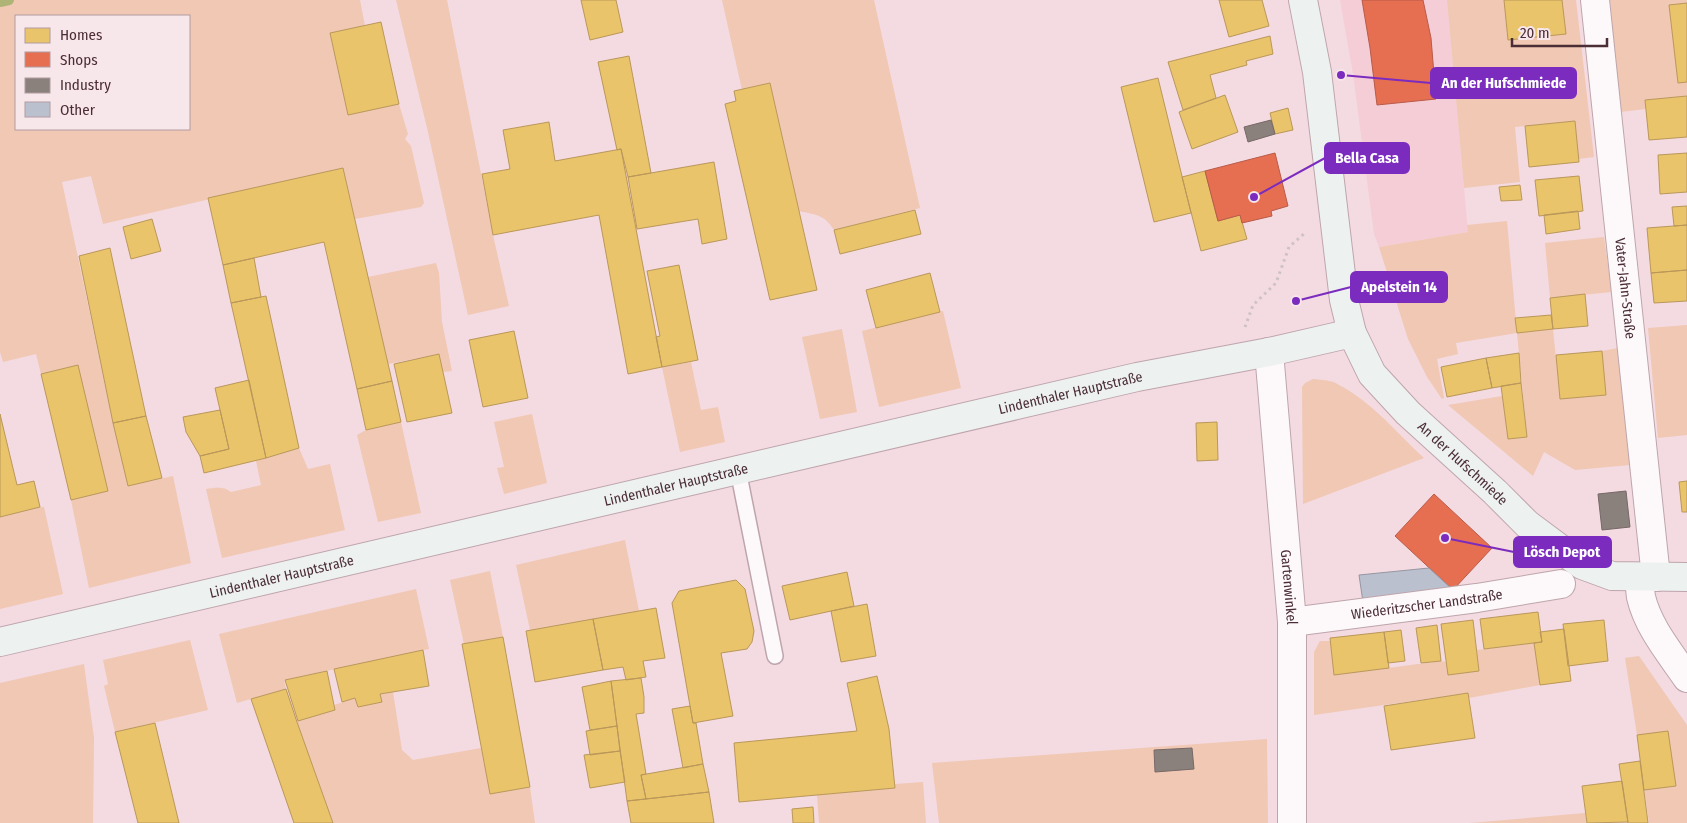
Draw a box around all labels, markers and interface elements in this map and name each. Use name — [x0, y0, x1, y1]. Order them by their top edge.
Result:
legend — [15, 15, 190, 130]
scale bar — [1512, 15, 1607, 47]
text: 20 m — [1520, 24, 1550, 42]
text: Homes — [60, 26, 102, 44]
text: Shops — [60, 51, 98, 69]
callout: An der Hufschmiede — [1431, 68, 1576, 98]
text: An der Hufschmiede — [1441, 74, 1567, 92]
text: Industry — [60, 76, 111, 94]
text: Other — [60, 101, 96, 119]
callout: Bella Casa — [1325, 143, 1409, 173]
text: Bella Casa — [1335, 149, 1399, 167]
street label: Vater-Jahn-Straße — [1611, 237, 1639, 340]
callout: Apelstein 14 — [1351, 272, 1447, 302]
text: Apelstein 14 — [1360, 278, 1437, 296]
street label: Lindenthaler Hauptstraße — [997, 368, 1144, 418]
street label: An der Hufschmiede — [1414, 418, 1511, 509]
street label: Lindenthaler Hauptstraße — [602, 460, 750, 510]
callout: Lösch Depot — [1514, 537, 1611, 567]
text: Lösch Depot — [1524, 543, 1601, 561]
street label: Gartenwinkel — [1277, 549, 1300, 625]
street label: Lindenthaler Hauptstraße — [208, 552, 355, 602]
street label: Wiederitzscher Landstraße — [1350, 586, 1504, 623]

